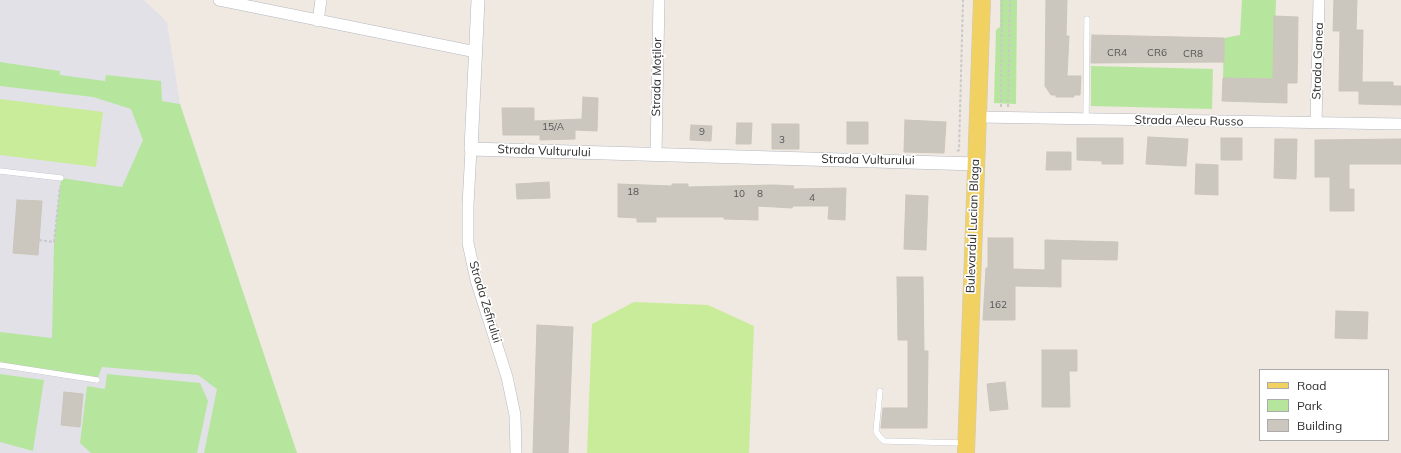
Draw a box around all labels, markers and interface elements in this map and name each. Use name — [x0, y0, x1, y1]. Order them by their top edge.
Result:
street label: Strada Ganea — [1309, 22, 1327, 100]
street label: Strada Moților — [649, 37, 665, 117]
house number: CR4 — [1107, 47, 1127, 59]
house number: CR6 — [1147, 47, 1167, 59]
house number: CR8 — [1183, 48, 1203, 60]
street label: Strada Alecu Russo — [1134, 113, 1244, 129]
house number: 15/A — [542, 121, 564, 133]
house number: 9 — [699, 126, 705, 138]
house number: 3 — [779, 134, 785, 146]
street label: Strada Vulturului — [497, 142, 591, 160]
street label: Strada Vulturului — [821, 152, 915, 168]
street label: Bulevardul Lucian Blaga — [963, 159, 983, 293]
house number: 18 — [627, 186, 639, 198]
house number: 10 — [733, 188, 745, 200]
house number: 8 — [757, 188, 763, 200]
house number: 4 — [809, 192, 815, 204]
street label: Strada Zefirului — [466, 259, 504, 345]
house number: 162 — [989, 299, 1007, 311]
legend — [1259, 369, 1389, 441]
text: Road — [1297, 378, 1326, 393]
text: Park — [1297, 398, 1322, 413]
text: Building — [1297, 418, 1342, 433]

